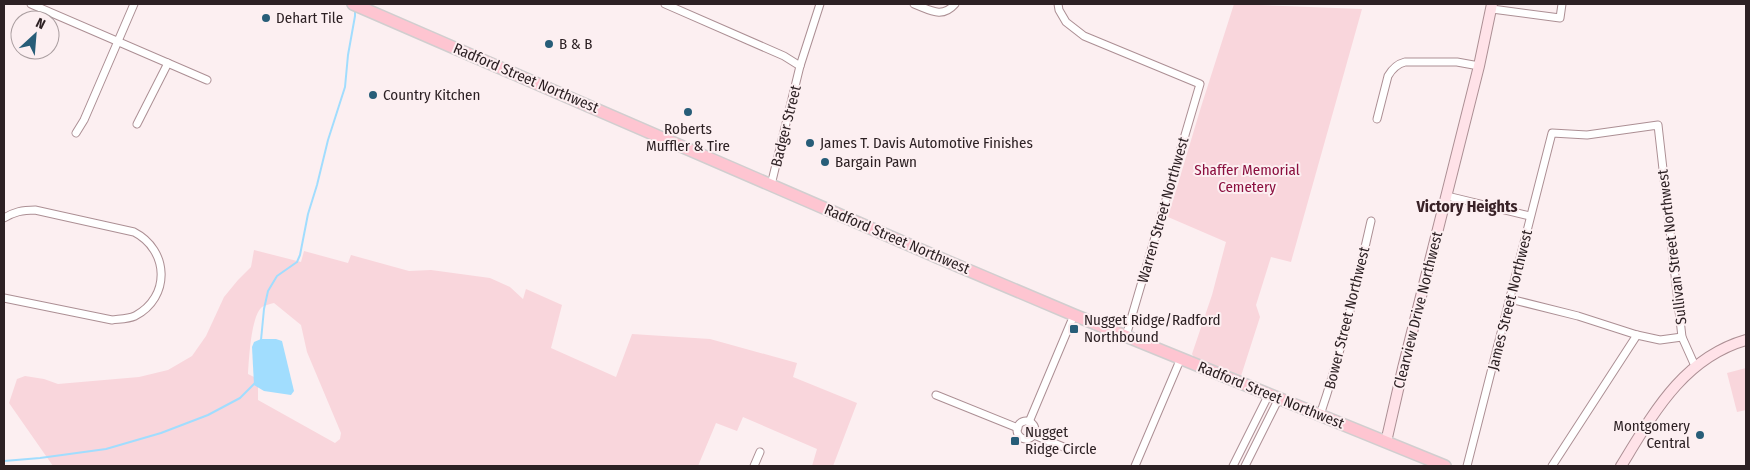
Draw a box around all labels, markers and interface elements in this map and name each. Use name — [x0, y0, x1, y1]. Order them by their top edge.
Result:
place label: Dehart Tile — [276, 9, 343, 27]
north arrow — [10, 10, 60, 60]
marker: Dehart Tile — [260, 12, 272, 24]
text: N — [33, 14, 48, 33]
place label: B & B — [559, 35, 592, 53]
marker: B & B — [543, 38, 555, 50]
street label: Radford Street Northwest — [451, 39, 601, 117]
street label: Badger Street — [767, 83, 805, 169]
place label: Country Kitchen — [383, 86, 480, 104]
marker: Country Kitchen — [367, 89, 379, 101]
marker: Roberts Muffler & Tire — [682, 106, 694, 118]
place label: Roberts Muffler & Tire — [646, 120, 730, 155]
place label: James T. Davis Automotive Finishes — [820, 134, 1033, 152]
street label: Warren Street Northwest — [1134, 135, 1192, 285]
marker: James T. Davis Automotive Finishes — [804, 137, 816, 149]
place label: Bargain Pawn — [835, 153, 917, 171]
marker: Bargain Pawn — [819, 156, 831, 168]
park label: Shaffer Memorial Cemetery — [1194, 161, 1300, 196]
street label: Sullivan Street Northwest — [1654, 168, 1690, 326]
district label: Victory Heights — [1415, 197, 1518, 216]
street label: Radford Street Northwest — [822, 200, 972, 278]
street label: James Street Northwest — [1484, 228, 1536, 372]
street label: Clearview Drive Northwest — [1390, 229, 1446, 390]
street label: Bower Street Northwest — [1321, 245, 1373, 391]
place label: Nugget Ridge/Radford Northbound — [1084, 311, 1221, 346]
marker: Nugget Ridge/Radford Northbound — [1068, 323, 1080, 335]
street label: Radford Street Northwest — [1195, 357, 1347, 433]
place label: Montgomery Central — [1613, 417, 1690, 452]
place label: Nugget Ridge Circle — [1025, 423, 1097, 458]
marker: Montgomery Central — [1694, 429, 1706, 441]
marker: Nugget Ridge Circle — [1009, 435, 1021, 447]

